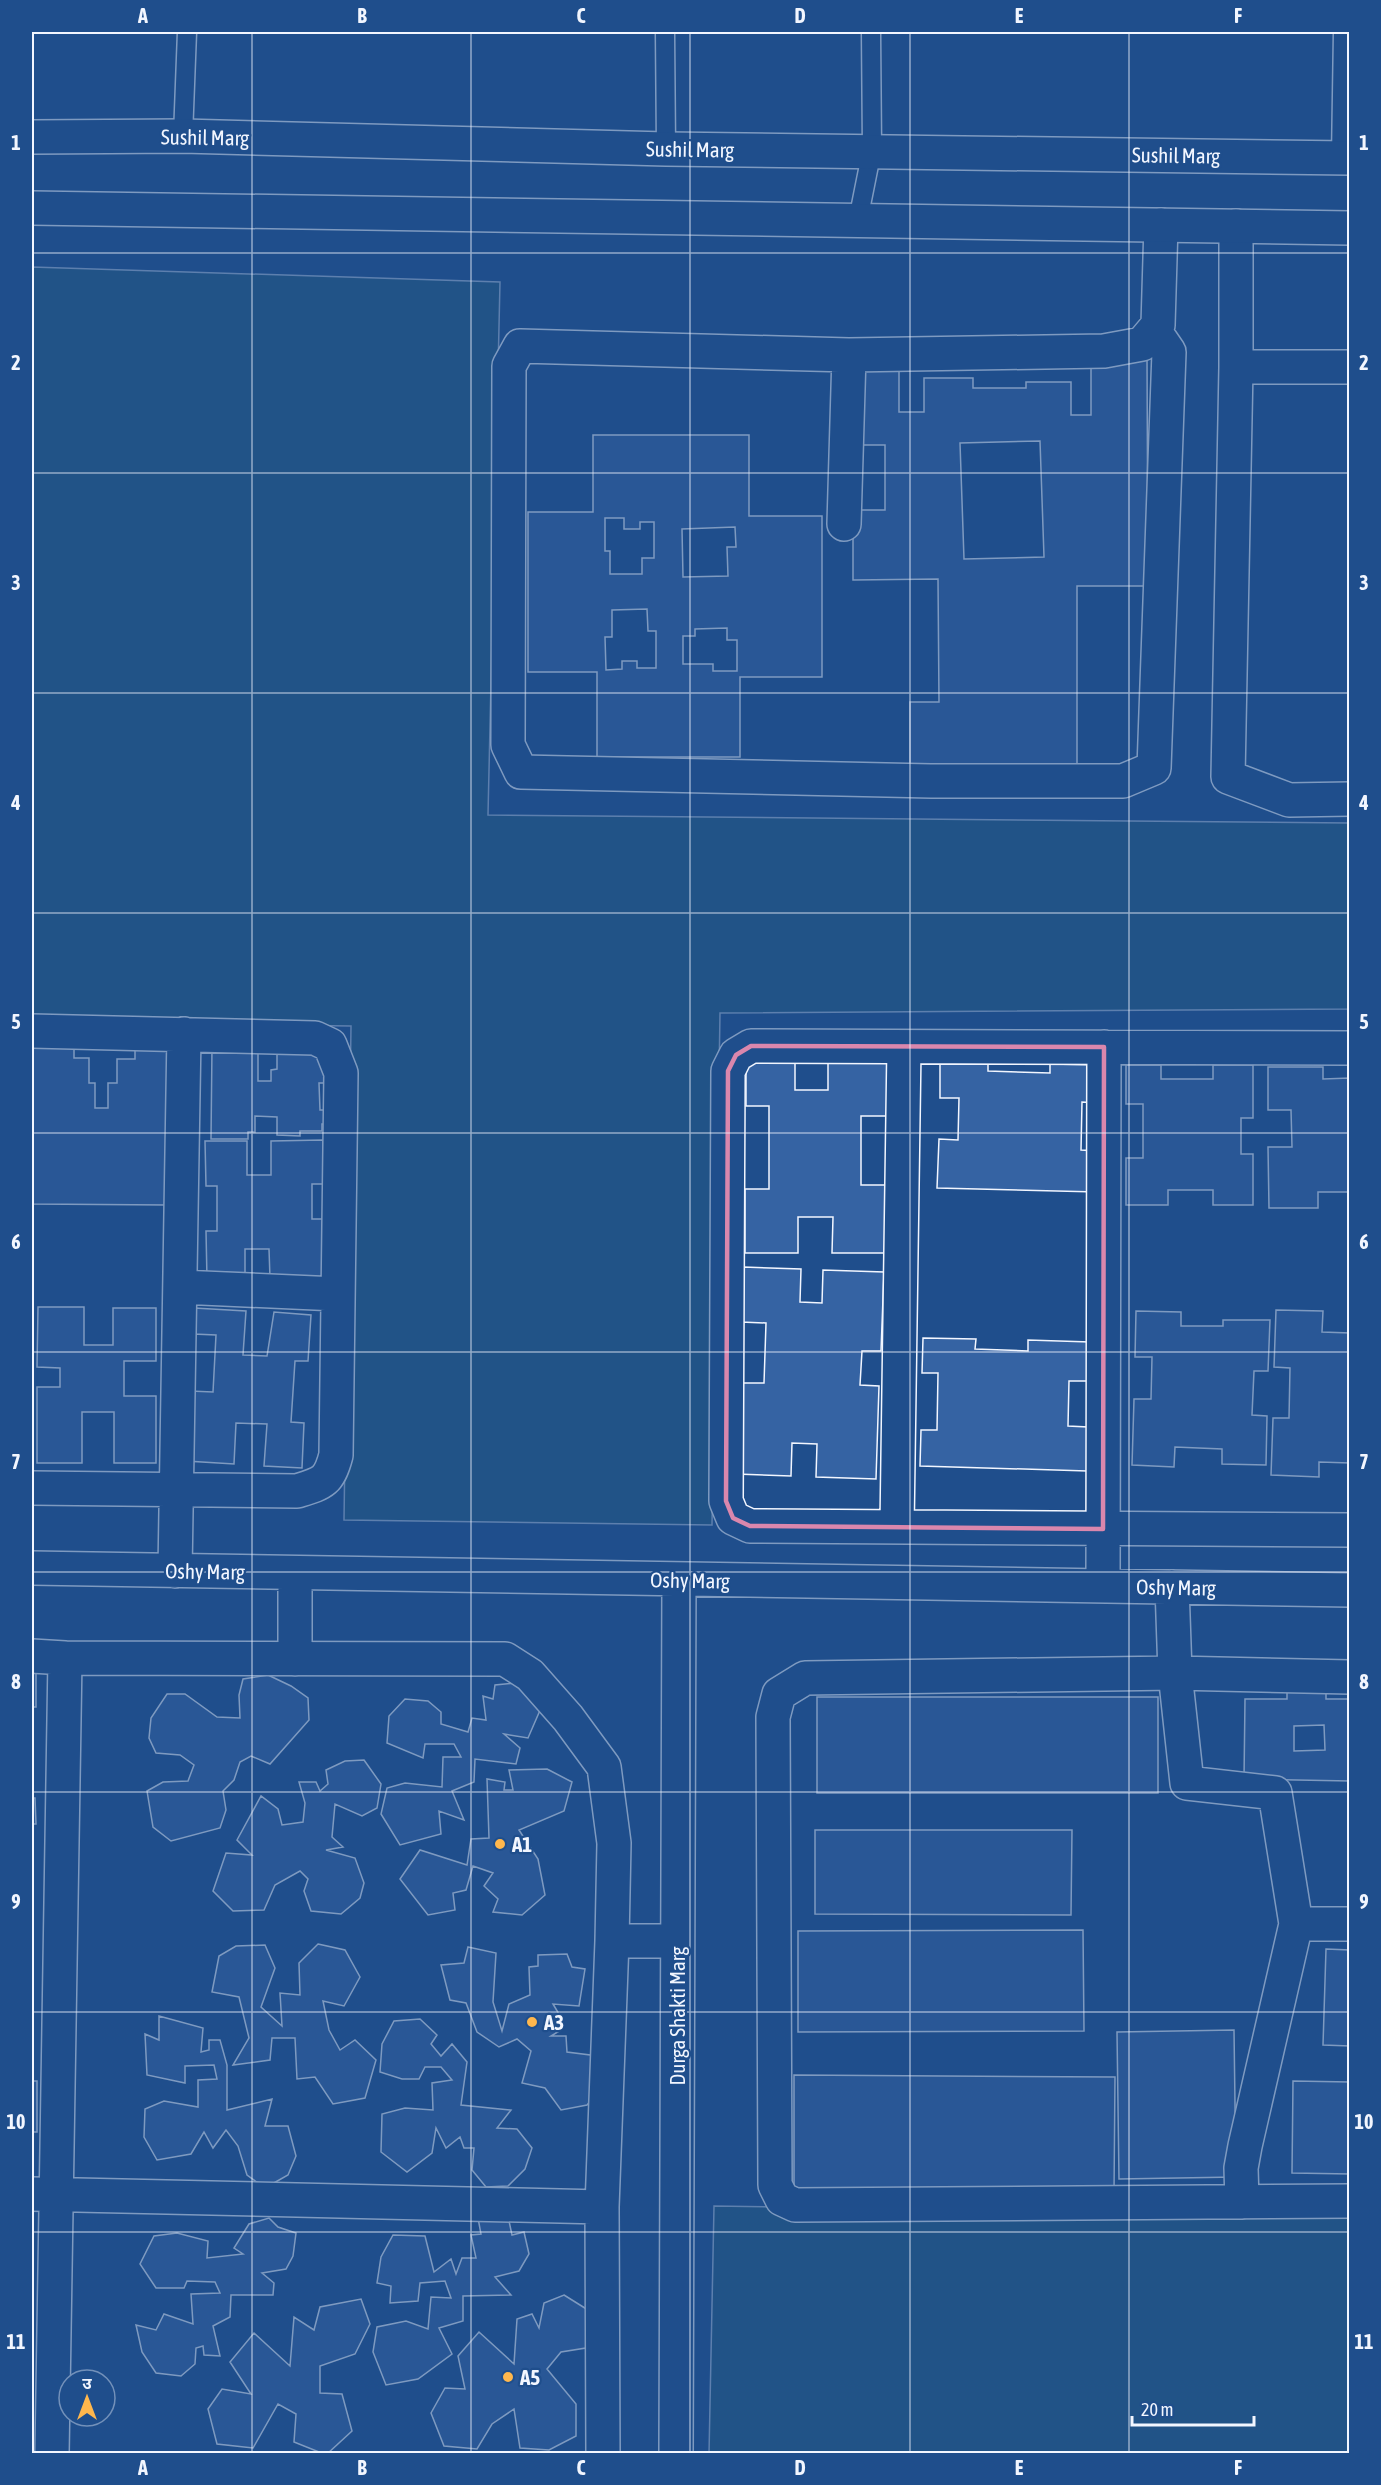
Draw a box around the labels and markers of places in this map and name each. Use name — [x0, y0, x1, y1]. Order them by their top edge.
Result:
place label: A1 — [511, 1832, 532, 1856]
marker: A1 — [493, 1837, 507, 1851]
place label: A3 — [543, 2010, 564, 2034]
marker: A3 — [525, 2015, 539, 2029]
place label: A5 — [519, 2365, 540, 2389]
marker: A5 — [501, 2370, 515, 2384]

